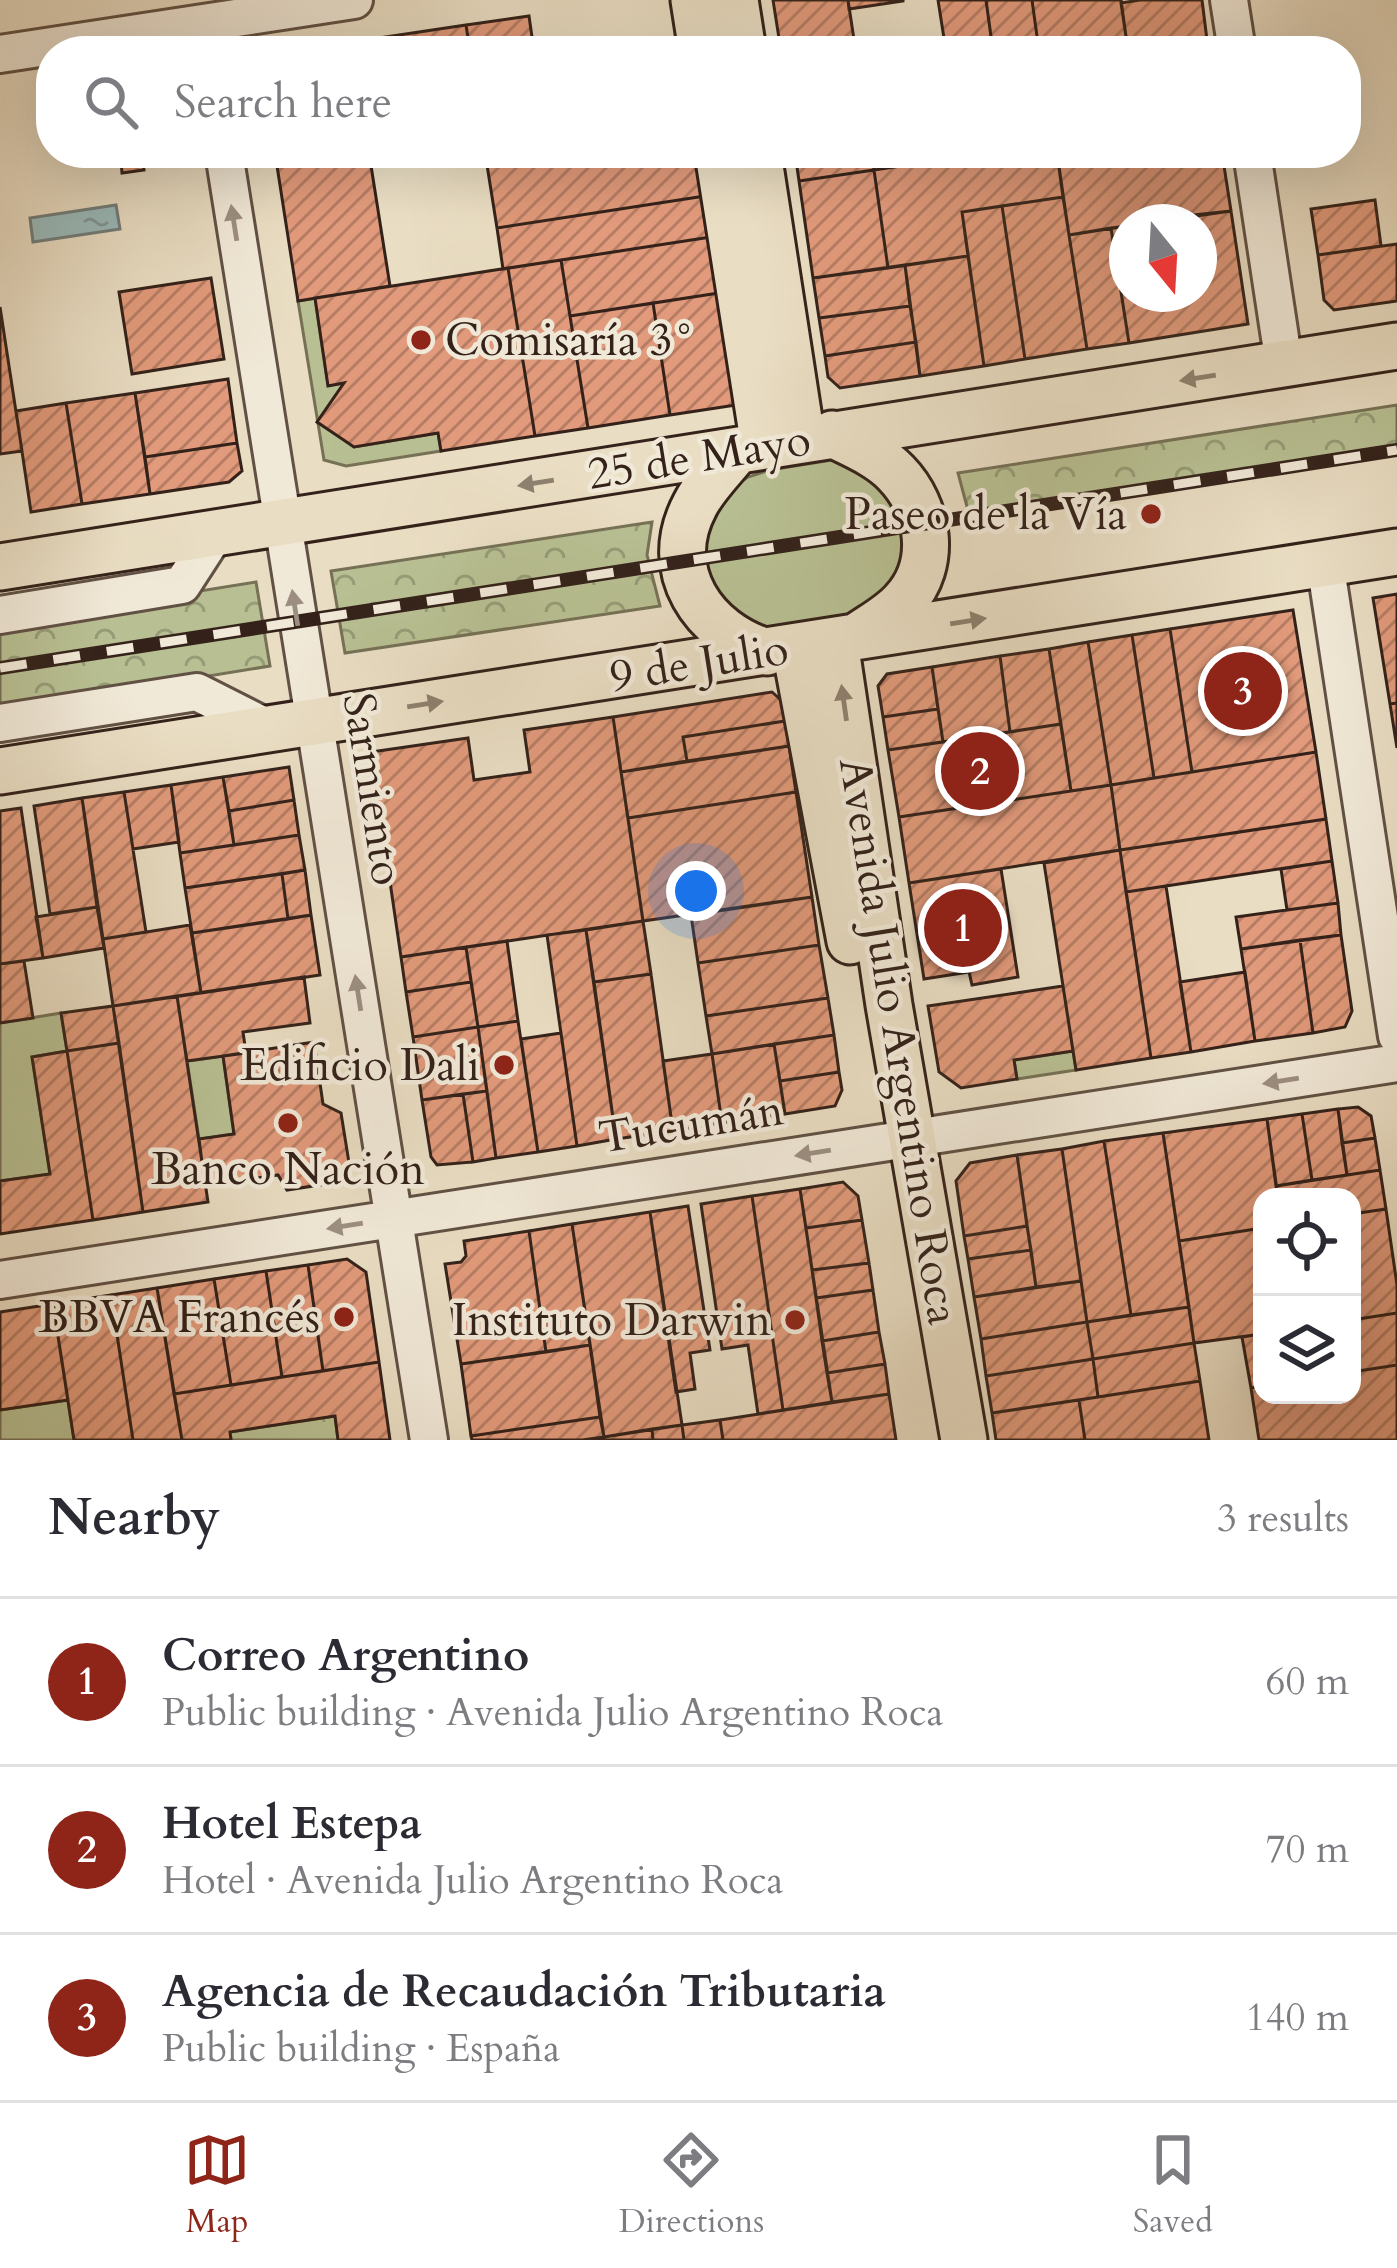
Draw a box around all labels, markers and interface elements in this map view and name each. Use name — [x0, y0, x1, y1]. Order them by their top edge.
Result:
search box — [36, 36, 1361, 168]
icon: search — [78, 69, 144, 135]
text: Search here — [174, 72, 392, 133]
one-way arrow — [224, 203, 243, 241]
north arrow — [1109, 204, 1217, 312]
place label: Comisaría 3° — [445, 310, 696, 371]
marker: Comisaría 3° — [408, 327, 434, 353]
one-way arrow — [1179, 369, 1217, 387]
street label: 25 de Mayo — [583, 409, 815, 505]
one-way arrow — [517, 474, 554, 493]
place label: Paseo de la Vía — [844, 484, 1127, 545]
marker: Paseo de la Vía — [1138, 501, 1164, 527]
one-way arrow — [285, 589, 304, 626]
one-way arrow — [950, 611, 987, 630]
street label: 9 de Julio — [605, 619, 793, 707]
pin: 3 — [1204, 646, 1282, 736]
one-way arrow — [834, 684, 853, 721]
street label: Sarmiento — [328, 689, 418, 889]
one-way arrow — [407, 695, 445, 713]
pin: 2 — [941, 726, 1019, 816]
street label: Avenida Julio Argentino Roca — [824, 753, 974, 1329]
your location — [666, 861, 726, 921]
pin: 1 — [924, 883, 1002, 973]
one-way arrow — [348, 973, 366, 1011]
place label: Edificio Dali — [241, 1035, 480, 1096]
marker: Edificio Dali — [491, 1052, 517, 1078]
one-way arrow — [1262, 1072, 1300, 1091]
street label: Tucumán — [594, 1079, 788, 1169]
marker: Banco Nación — [275, 1110, 301, 1136]
place label: Banco Nación — [151, 1139, 425, 1200]
one-way arrow — [794, 1144, 831, 1163]
map controls — [1253, 1188, 1361, 1404]
button: locate — [1253, 1188, 1361, 1296]
one-way arrow — [325, 1218, 363, 1236]
place label: BBVA Francés — [39, 1287, 320, 1348]
place label: Instituto Darwin — [452, 1290, 771, 1351]
button: layers — [1253, 1296, 1361, 1404]
marker: BBVA Francés — [331, 1304, 357, 1330]
marker: Instituto Darwin — [782, 1307, 808, 1333]
text: Nearby — [48, 1483, 220, 1553]
text: 3 results — [1217, 1492, 1349, 1545]
text: Correo Argentino — [162, 1625, 529, 1686]
text: 1 — [77, 1655, 97, 1708]
text: 60 m — [1266, 1655, 1349, 1708]
text: Public building · Avenida Julio Argentino Roca — [162, 1686, 943, 1739]
text: Hotel Estepa — [162, 1793, 422, 1854]
text: 2 — [77, 1823, 97, 1876]
text: 70 m — [1266, 1823, 1349, 1876]
text: Hotel · Avenida Julio Argentino Roca — [162, 1854, 783, 1907]
text: Agencia de Recaudación Tributaria — [162, 1961, 886, 2022]
text: 3 — [77, 1991, 97, 2044]
text: 140 m — [1246, 1991, 1349, 2044]
text: Public building · España — [162, 2022, 560, 2075]
tab: Map — [184, 2127, 250, 2244]
tab: Directions — [619, 2127, 764, 2244]
tab: Saved — [1133, 2127, 1213, 2244]

